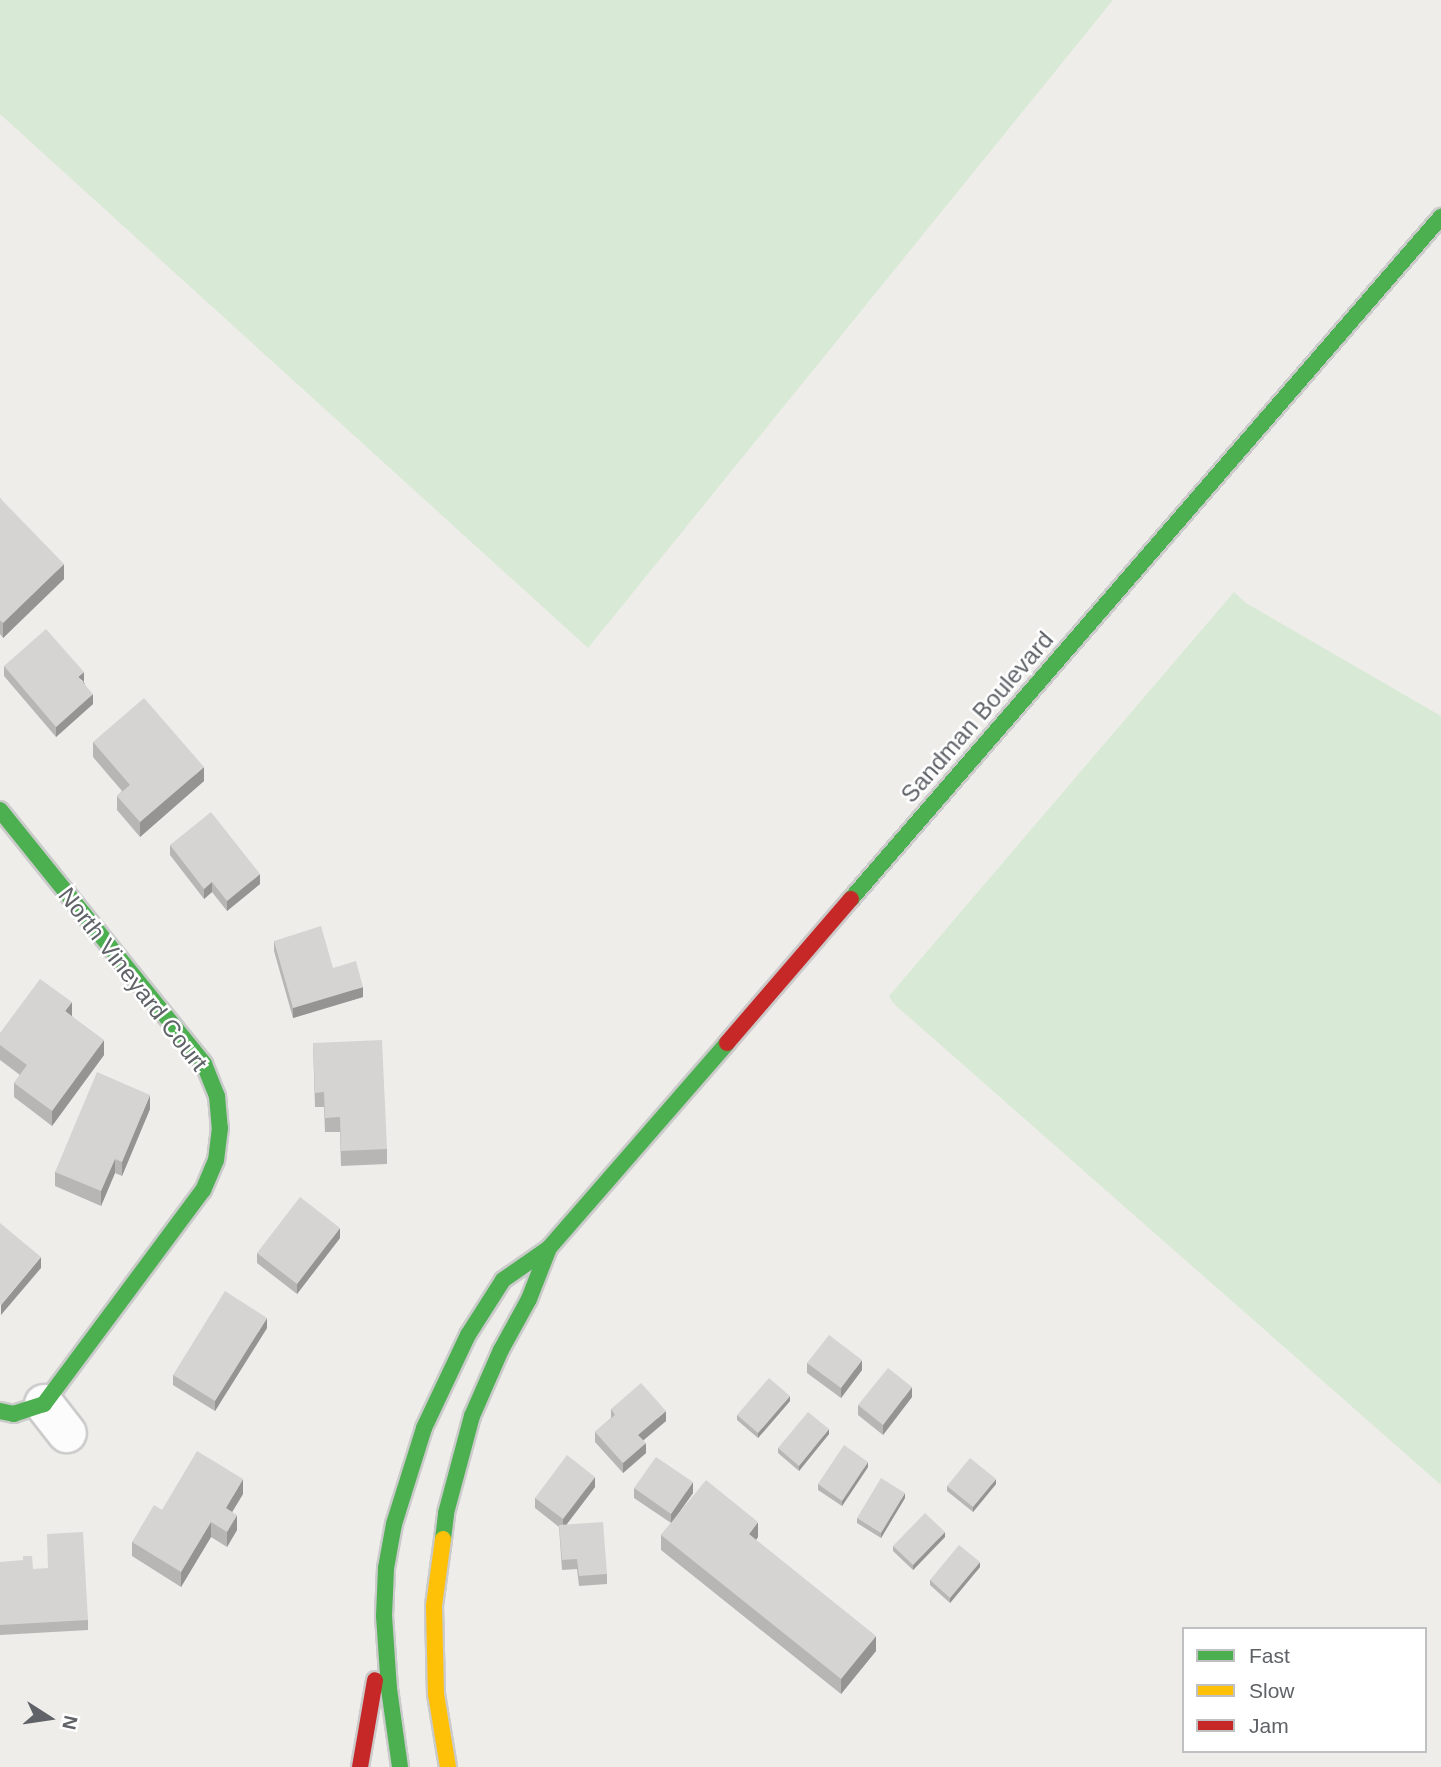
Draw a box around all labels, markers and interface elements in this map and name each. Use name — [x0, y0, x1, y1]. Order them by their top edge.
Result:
street label: Sandman Boulevard — [895, 625, 1059, 809]
street label: North Vineyard Court — [52, 881, 214, 1077]
legend — [1182, 1627, 1427, 1753]
text: Fast — [1249, 1644, 1290, 1667]
text: Slow — [1249, 1679, 1295, 1702]
north arrow — [14, 1683, 84, 1753]
text: N — [58, 1714, 82, 1731]
text: Jam — [1249, 1714, 1289, 1737]

